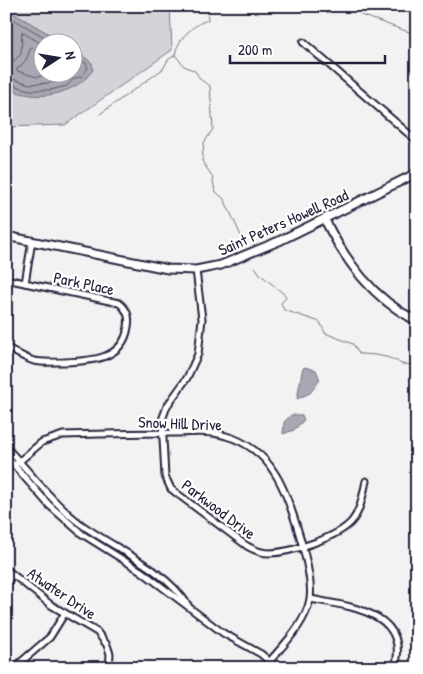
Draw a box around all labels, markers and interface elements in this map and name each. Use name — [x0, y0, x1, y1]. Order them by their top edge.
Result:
north arrow — [32, 32, 82, 82]
scale bar — [230, 32, 386, 64]
text: 200 m — [238, 39, 272, 60]
text: N — [61, 50, 81, 61]
street label: Saint Peters Howell Road — [215, 183, 351, 261]
street label: Park Place — [52, 266, 117, 300]
street label: Snow Hill Drive — [138, 411, 223, 435]
street label: Parkwood Drive — [178, 474, 261, 544]
street label: Atwater Drive — [23, 562, 101, 625]

